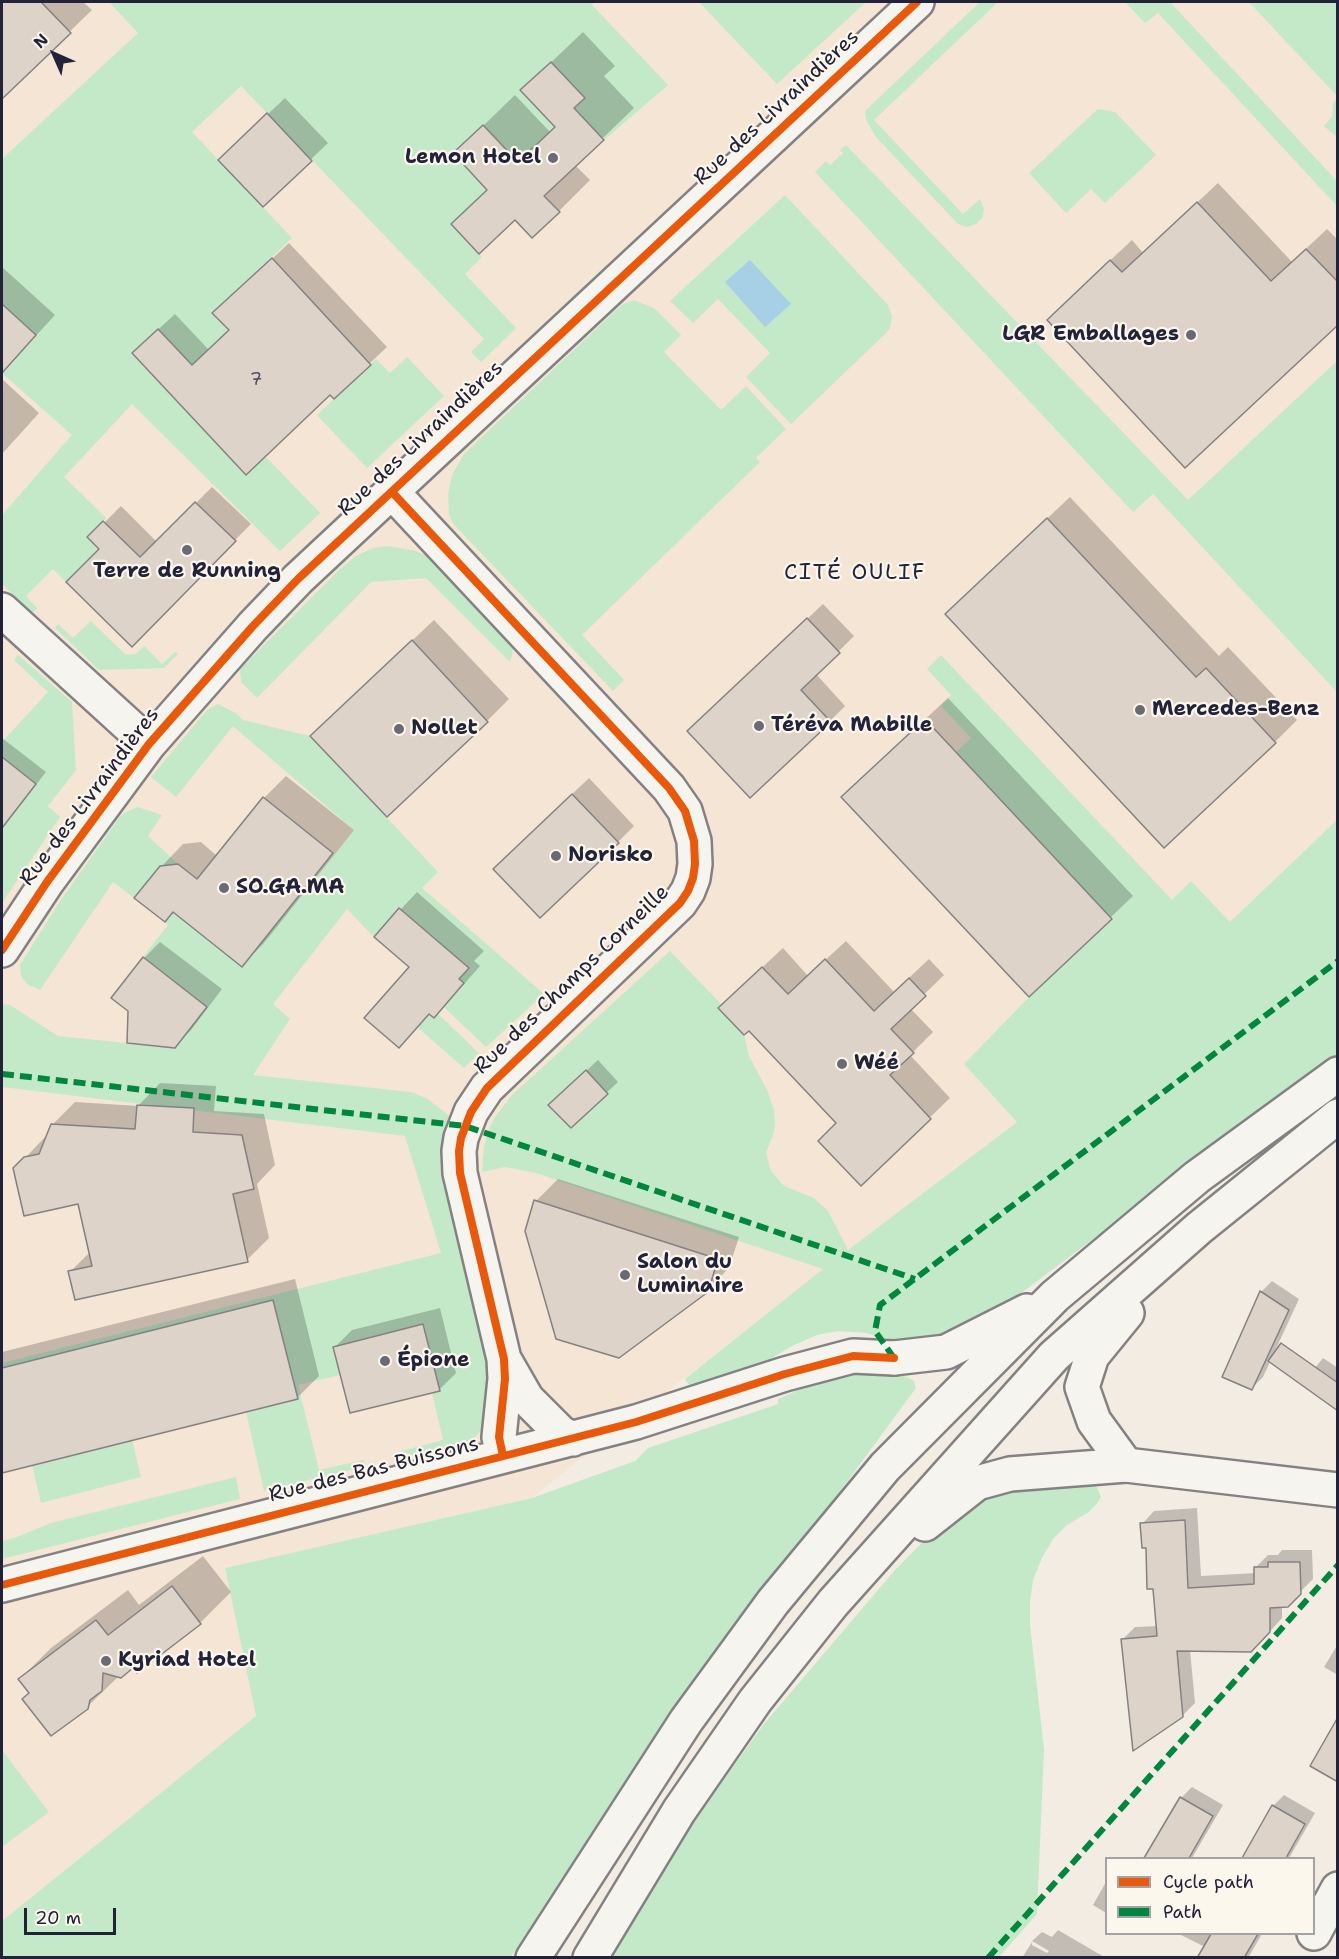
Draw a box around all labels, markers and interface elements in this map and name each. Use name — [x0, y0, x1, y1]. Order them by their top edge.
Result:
north arrow — [24, 24, 84, 84]
street label: Rue des Livraindières — [689, 25, 865, 191]
text: N — [29, 29, 53, 53]
place label: Lemon Hotel — [405, 145, 541, 171]
marker: Lemon Hotel — [546, 151, 560, 165]
place label: LGR Emballages — [1002, 322, 1179, 348]
marker: LGR Emballages — [1184, 328, 1198, 342]
street label: Rue des Livraindières — [333, 356, 509, 522]
house number: 7 — [250, 369, 262, 391]
marker: Terre de Running — [180, 543, 194, 557]
place label: Terre de Running — [93, 559, 281, 585]
district label: CITÉ OULIF — [784, 560, 926, 586]
place label: Mercedes-Benz — [1152, 697, 1320, 723]
street label: Rue des Livraindières — [15, 703, 165, 891]
marker: Mercedes-Benz — [1133, 703, 1147, 717]
place label: Téréva Mabille — [771, 713, 932, 739]
place label: Nollet — [411, 716, 478, 742]
marker: Téréva Mabille — [752, 719, 766, 733]
marker: Nollet — [392, 722, 406, 736]
place label: Norisko — [568, 843, 653, 869]
marker: Norisko — [549, 849, 563, 863]
place label: SO.GA.MA — [236, 875, 344, 901]
street label: Rue des Champs Corneille — [469, 880, 675, 1080]
marker: SO.GA.MA — [217, 881, 231, 895]
place label: Wéé — [854, 1051, 899, 1077]
marker: Wéé — [835, 1057, 849, 1071]
place label: Salon du Luminaire — [637, 1250, 744, 1300]
marker: Salon du Luminaire — [618, 1268, 632, 1282]
place label: Épione — [397, 1348, 470, 1374]
marker: Épione — [378, 1354, 392, 1368]
street label: Rue des Bas Buissons — [266, 1432, 482, 1508]
place label: Kyriad Hotel — [118, 1648, 256, 1674]
marker: Kyriad Hotel — [99, 1654, 113, 1668]
legend — [1105, 1857, 1315, 1935]
text: Cycle path — [1163, 1870, 1254, 1894]
scale bar — [27, 1896, 118, 1934]
text: Path — [1163, 1900, 1202, 1924]
text: 20 m — [35, 1906, 81, 1930]

